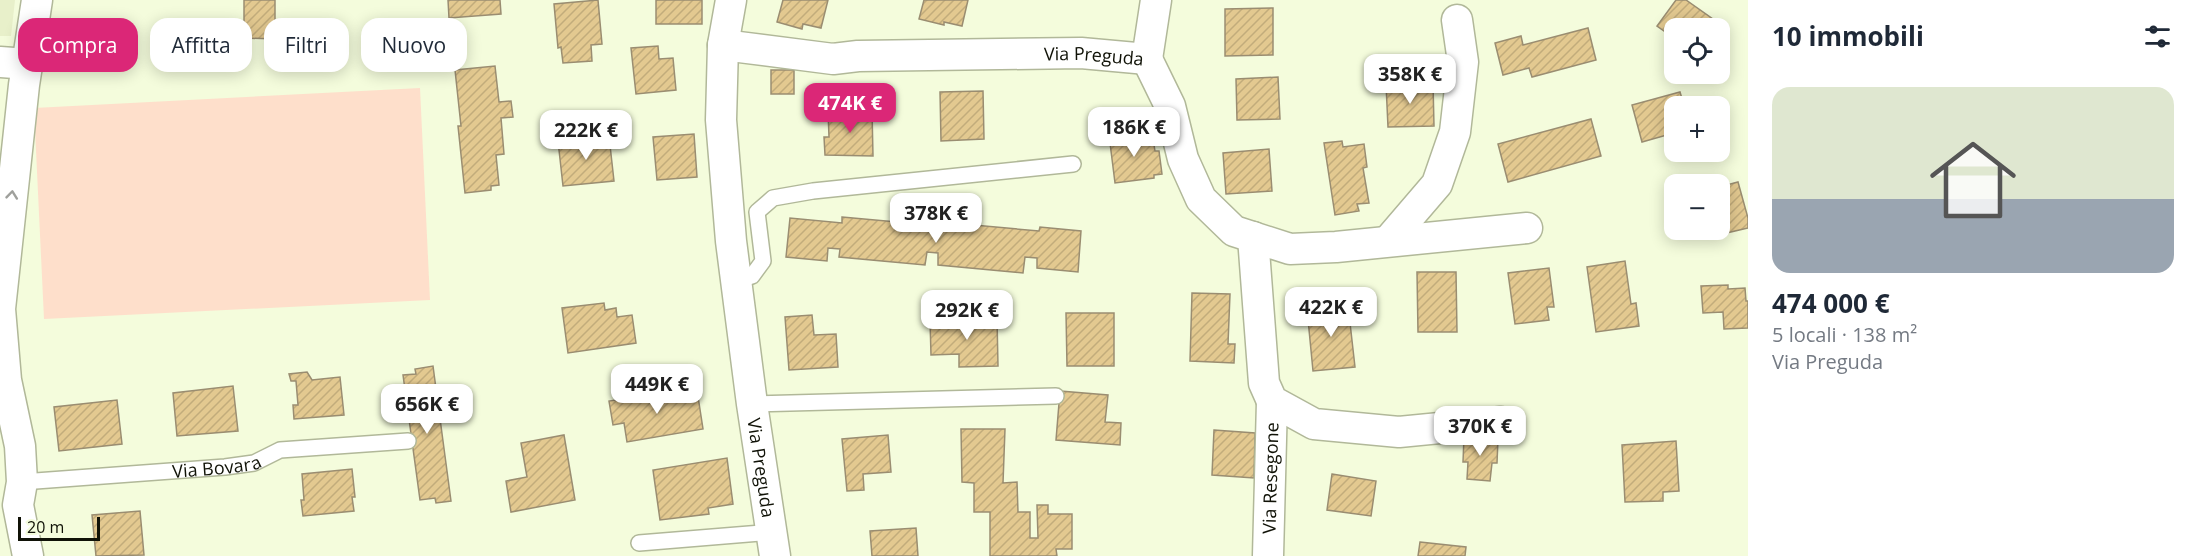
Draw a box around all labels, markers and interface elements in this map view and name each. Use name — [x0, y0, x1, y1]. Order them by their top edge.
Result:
chip: Compra — [18, 18, 138, 72]
chip: Affitta — [150, 18, 252, 72]
chip: Filtri — [264, 18, 349, 72]
chip: Nuovo — [361, 18, 467, 72]
map controls — [1664, 18, 1730, 240]
button: locate — [1664, 18, 1730, 84]
text: 10 immobili — [1772, 18, 1924, 54]
icon: filters — [2141, 20, 2174, 53]
street label: Via Preguda — [1044, 41, 1145, 71]
pin: 358K € — [1361, 54, 1459, 105]
text: 358K € — [1378, 60, 1442, 87]
pin: 474K € — [801, 83, 899, 134]
text: 474K € — [818, 89, 882, 116]
button: + — [1664, 96, 1730, 162]
pin: 186K € — [1085, 107, 1183, 158]
pin: 222K € — [537, 110, 635, 161]
text: 186K € — [1102, 113, 1166, 140]
text: 222K € — [554, 116, 618, 143]
icon: home — [1919, 126, 2027, 234]
button: − — [1664, 174, 1730, 240]
one-way arrow — [5, 191, 18, 200]
pin: 378K € — [887, 193, 985, 244]
text: 378K € — [904, 199, 968, 226]
text: 474 000 € — [1772, 285, 1890, 321]
pin: 422K € — [1282, 287, 1380, 338]
pin: 292K € — [918, 290, 1016, 341]
text: 422K € — [1299, 293, 1363, 320]
text: 292K € — [935, 296, 999, 323]
text: 5 locali · 138 m² — [1772, 321, 1917, 348]
text: Via Preguda — [1772, 348, 1883, 375]
pin: 449K € — [608, 364, 706, 415]
text: 449K € — [625, 370, 689, 397]
pin: 656K € — [378, 384, 476, 435]
text: 656K € — [395, 390, 459, 417]
pin: 370K € — [1431, 406, 1529, 457]
text: 370K € — [1448, 412, 1512, 439]
street label: Via Preguda — [742, 416, 781, 519]
street label: Via Resegone — [1257, 422, 1283, 534]
street label: Via Bovara — [171, 449, 265, 483]
scale bar — [18, 514, 100, 542]
text: 20 m — [27, 516, 64, 538]

